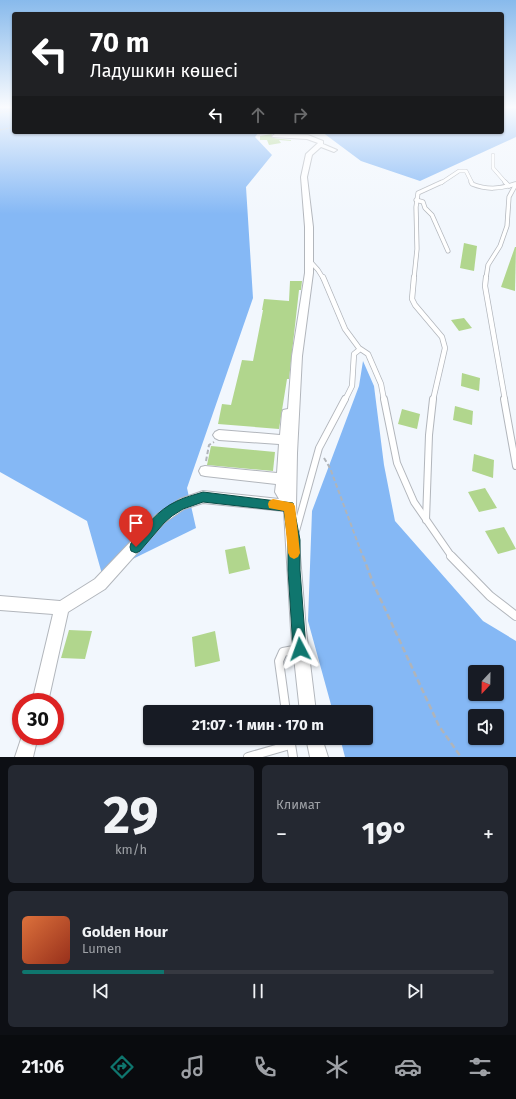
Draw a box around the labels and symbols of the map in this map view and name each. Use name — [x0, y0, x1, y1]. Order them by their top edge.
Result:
pin — [119, 506, 153, 547]
position arrow — [279, 628, 321, 670]
north arrow — [468, 665, 504, 701]
speed limit sign: 30 — [12, 693, 64, 745]

